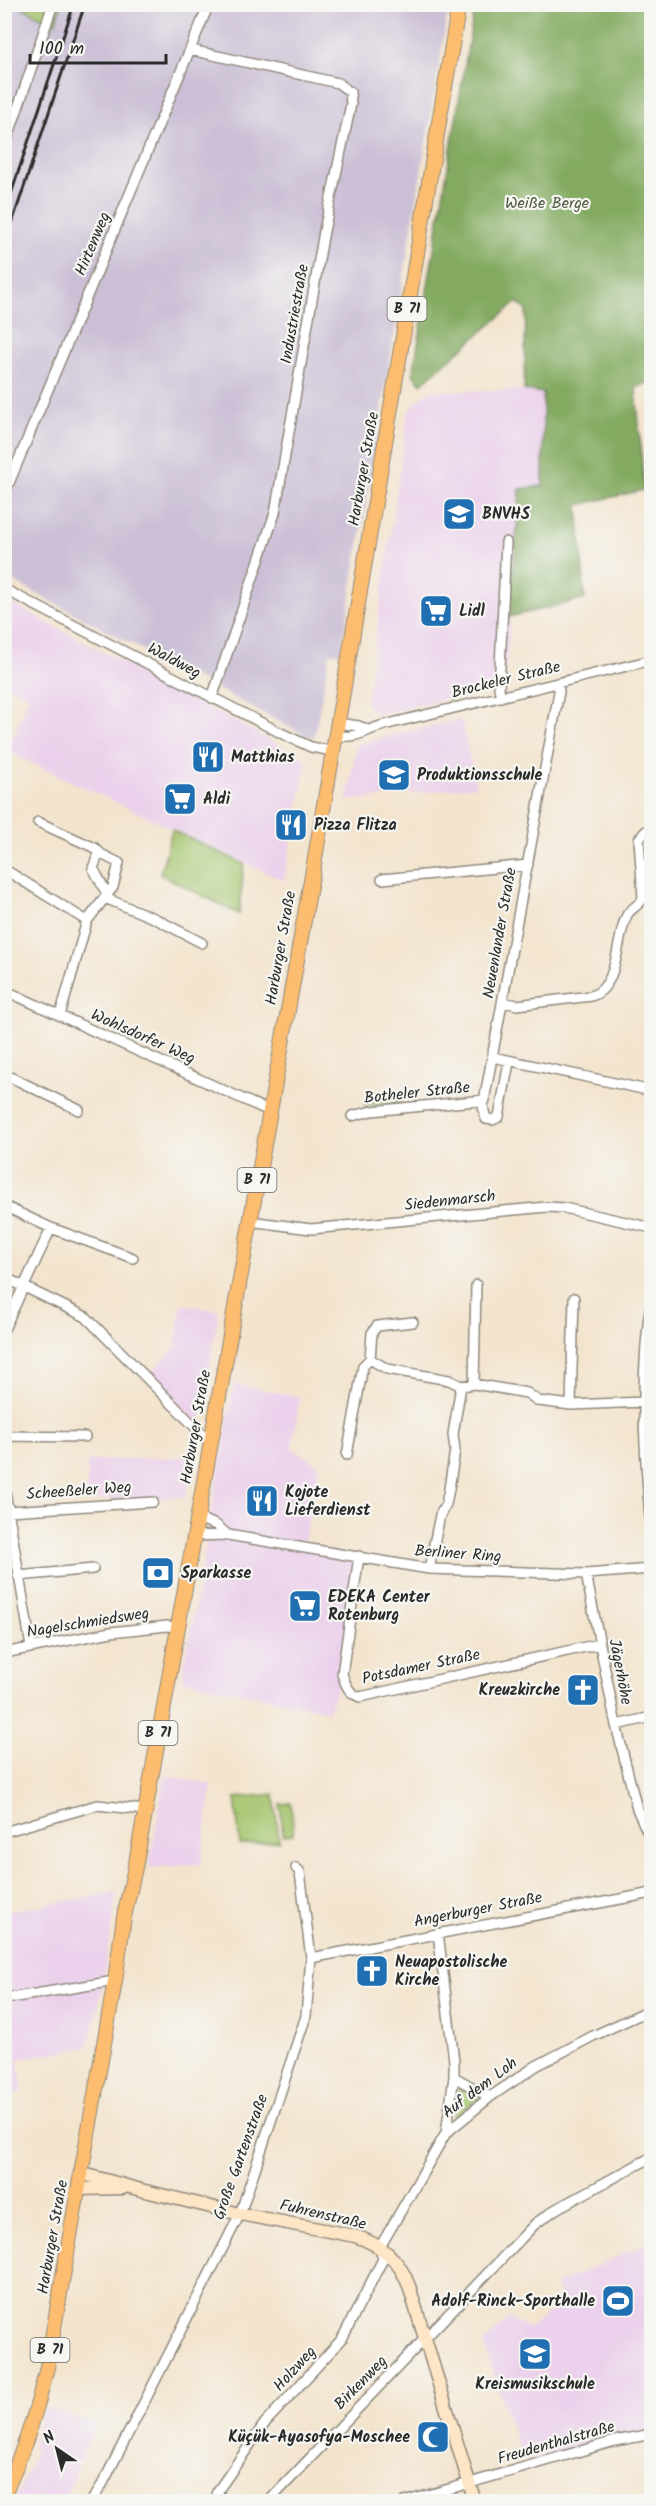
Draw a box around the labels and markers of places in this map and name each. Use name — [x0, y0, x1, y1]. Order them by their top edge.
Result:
school or university icon: BNVHS — [441, 496, 477, 532]
place label: BNVHS — [482, 502, 530, 527]
supermarket icon: Lidl — [418, 593, 454, 629]
place label: Lidl — [459, 599, 486, 624]
restaurant icon: Matthias — [190, 739, 226, 775]
place label: Matthias — [231, 745, 295, 770]
school or university icon: Produktionsschule — [376, 757, 412, 793]
place label: Produktionsschule — [417, 763, 543, 788]
supermarket icon: Aldi — [162, 781, 198, 817]
place label: Aldi — [203, 787, 231, 812]
restaurant icon: Pizza Flitza — [273, 807, 309, 843]
place label: Pizza Flitza — [314, 813, 397, 838]
place label: Kojote Lieferdienst — [285, 1480, 371, 1523]
restaurant icon: Kojote Lieferdienst — [244, 1483, 280, 1519]
bank icon: Sparkasse — [140, 1555, 176, 1591]
place label: Sparkasse — [181, 1561, 251, 1586]
place label: EDEKA Center Rotenburg — [328, 1585, 431, 1628]
supermarket icon: EDEKA Center Rotenburg — [287, 1588, 323, 1624]
church icon: Kreuzkirche — [565, 1672, 601, 1708]
place label: Kreuzkirche — [479, 1678, 560, 1703]
place label: Neuapostolische Kirche — [395, 1950, 507, 1993]
church icon: Neuapostolische Kirche — [354, 1953, 390, 1989]
sports icon: Adolf-Rinck-Sporthalle — [600, 2283, 636, 2319]
place label: Adolf-Rinck-Sporthalle — [431, 2289, 595, 2314]
school or university icon: Kreismusikschule — [517, 2336, 553, 2372]
place label: Kreismusikschule — [475, 2372, 595, 2397]
mosque icon: Küçük-Ayasofya-Moschee — [415, 2419, 451, 2455]
place label: Küçük-Ayasofya-Moschee — [228, 2425, 410, 2450]

